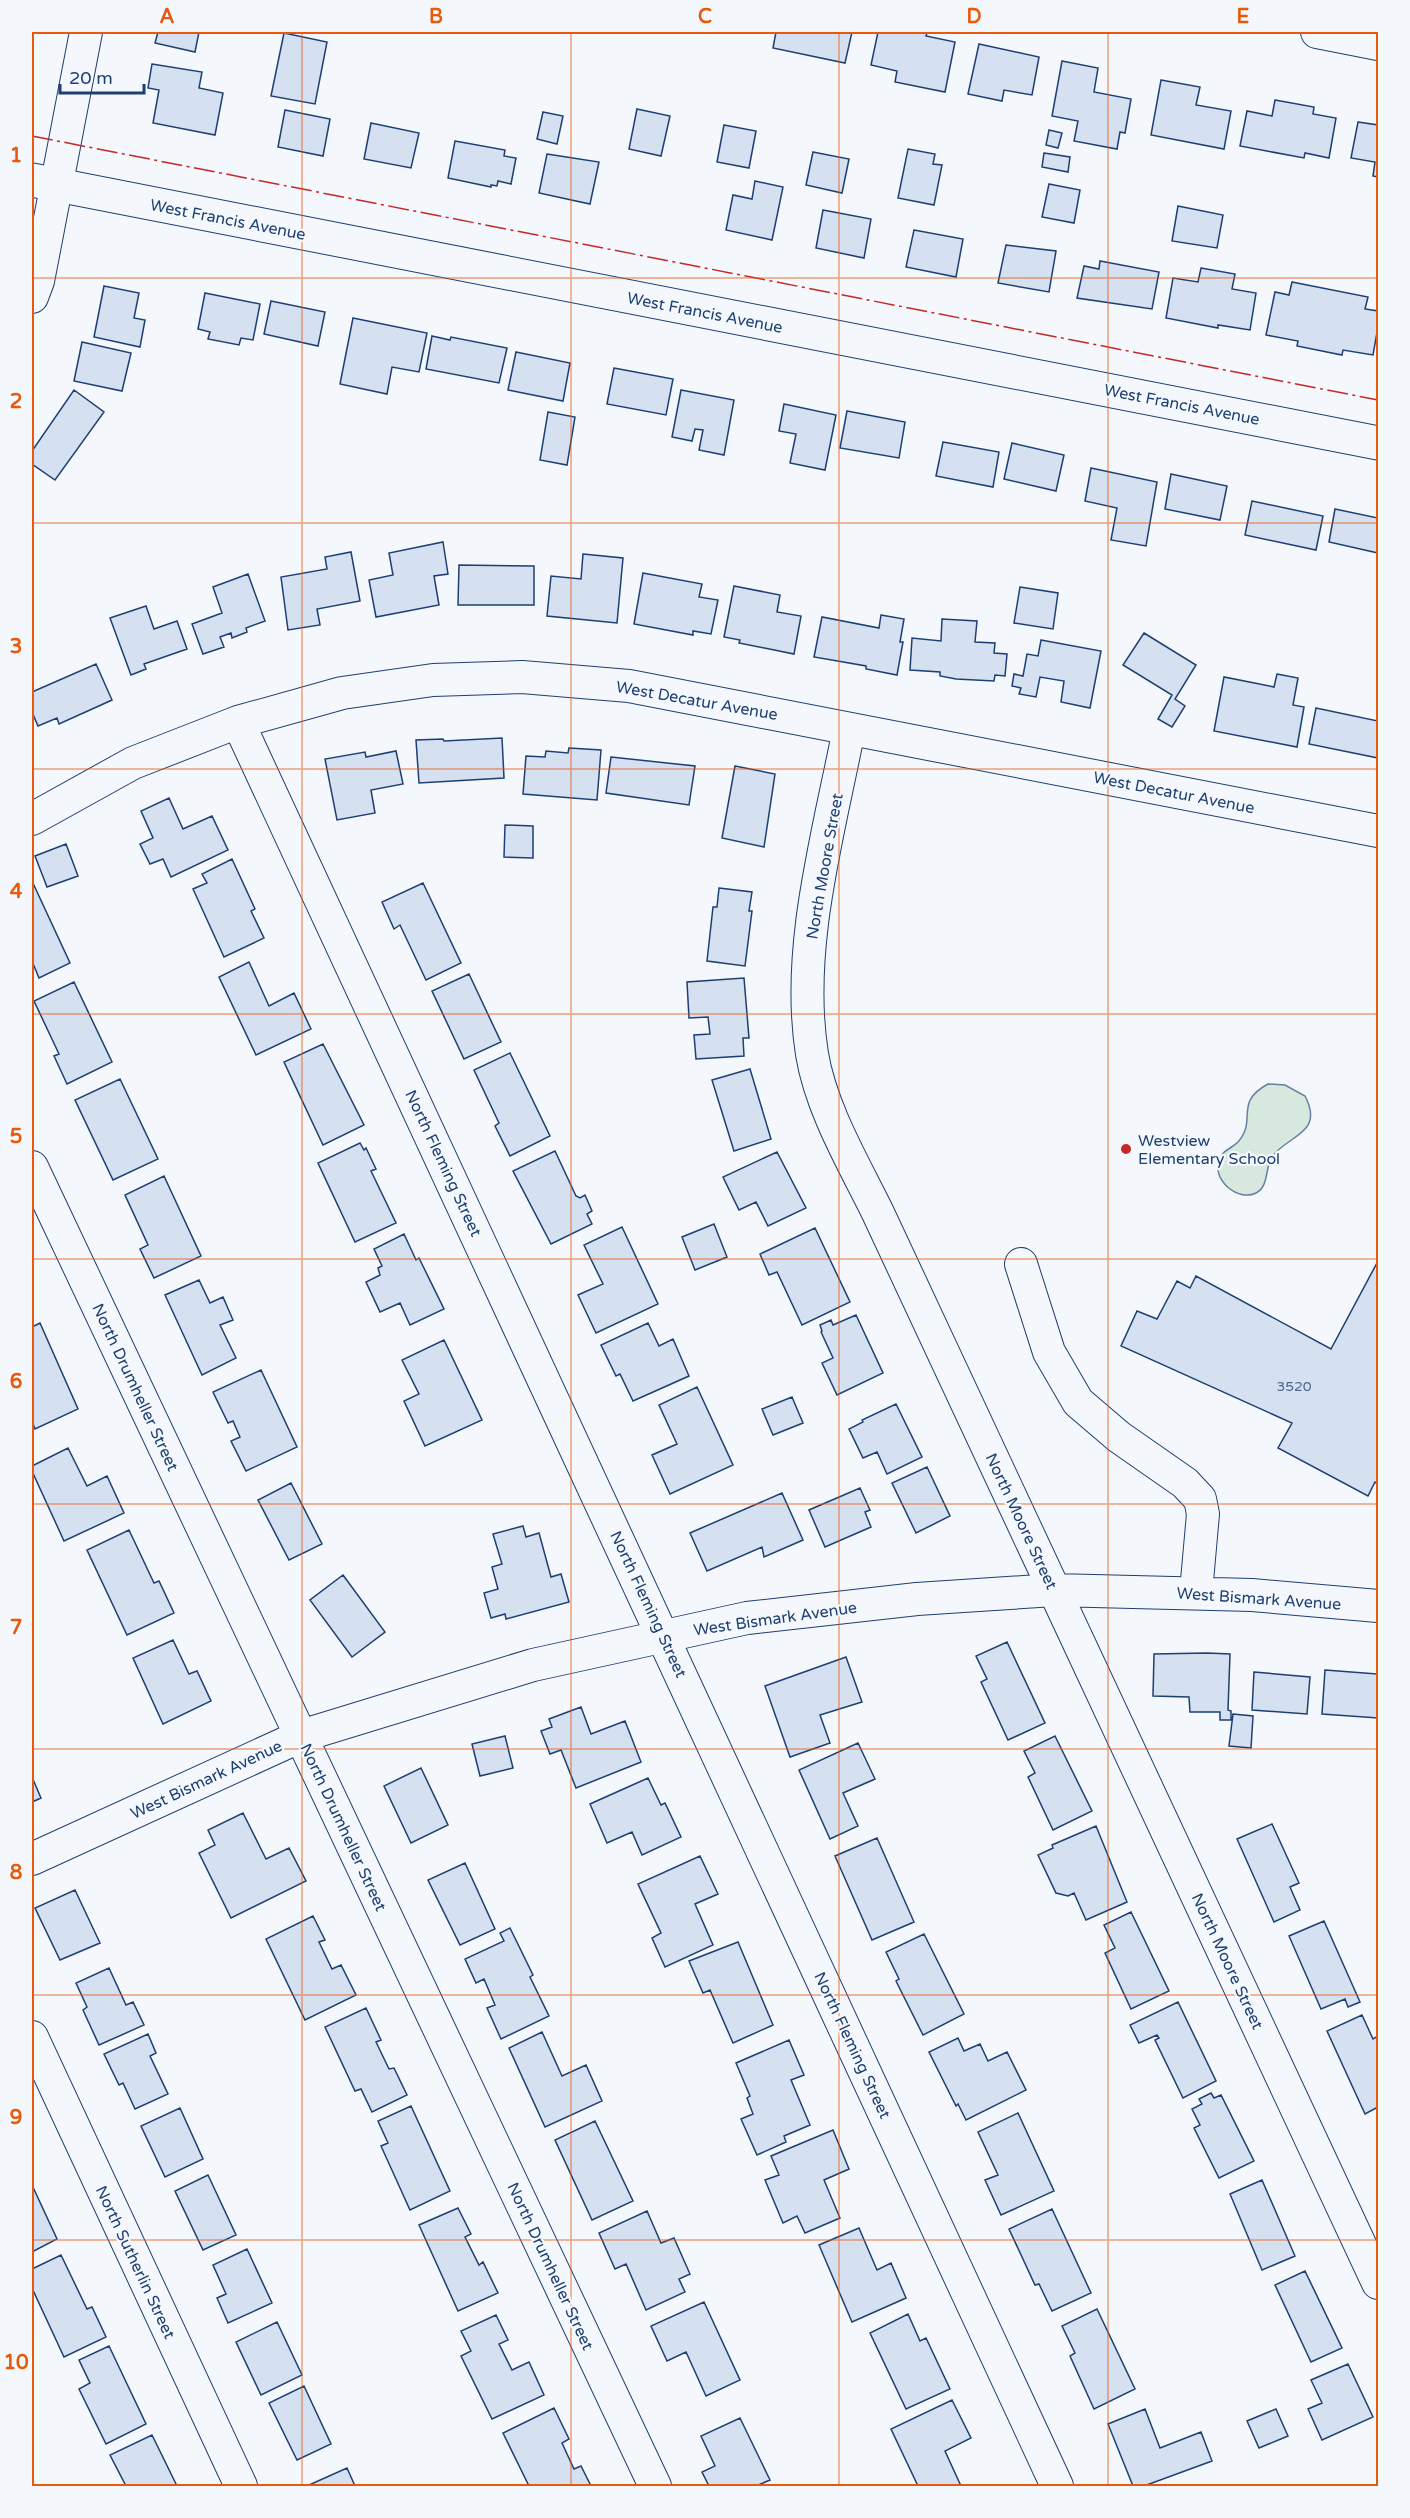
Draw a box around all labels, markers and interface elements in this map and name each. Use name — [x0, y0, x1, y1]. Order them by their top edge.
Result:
text: A — [160, 5, 175, 29]
text: B — [429, 5, 443, 29]
text: C — [698, 5, 712, 29]
text: D — [966, 5, 982, 29]
text: E — [1237, 5, 1250, 29]
scale bar — [60, 57, 144, 95]
text: 20 m — [69, 67, 113, 89]
text: 1 — [10, 144, 22, 168]
street label: West Francis Avenue — [148, 195, 307, 245]
street label: West Francis Avenue — [625, 288, 784, 338]
street label: West Francis Avenue — [1102, 380, 1261, 430]
text: 2 — [10, 390, 22, 414]
text: 3 — [10, 635, 22, 659]
street label: West Decatur Avenue — [614, 677, 779, 725]
street label: West Decatur Avenue — [1091, 768, 1256, 818]
street label: North Moore Street — [802, 792, 848, 941]
text: 4 — [10, 880, 23, 904]
street label: North Fleming Street — [400, 1087, 486, 1240]
text: 5 — [10, 1125, 22, 1149]
place label: Westview Elementary School — [1138, 1131, 1280, 1169]
marker: Westview Elementary School — [1119, 1142, 1133, 1156]
street label: North Drumheller Street — [87, 1300, 183, 1474]
text: 6 — [10, 1370, 22, 1394]
house number: 3520 — [1276, 1378, 1312, 1395]
street label: North Moore Street — [981, 1450, 1061, 1593]
street label: North Fleming Street — [605, 1528, 691, 1681]
street label: West Bismark Avenue — [1176, 1583, 1342, 1615]
street label: West Bismark Avenue — [692, 1598, 858, 1640]
text: 7 — [10, 1616, 22, 1640]
street label: West Bismark Avenue — [127, 1736, 285, 1824]
street label: North Drumheller Street — [295, 1740, 391, 1914]
text: 8 — [10, 1861, 22, 1885]
street label: North Moore Street — [1187, 1890, 1267, 2033]
street label: North Fleming Street — [809, 1969, 895, 2122]
text: 9 — [10, 2106, 22, 2130]
street label: North Drumheller Street — [502, 2179, 598, 2353]
street label: North Sutherlin Street — [91, 2183, 179, 2342]
text: 10 — [3, 2351, 29, 2375]

